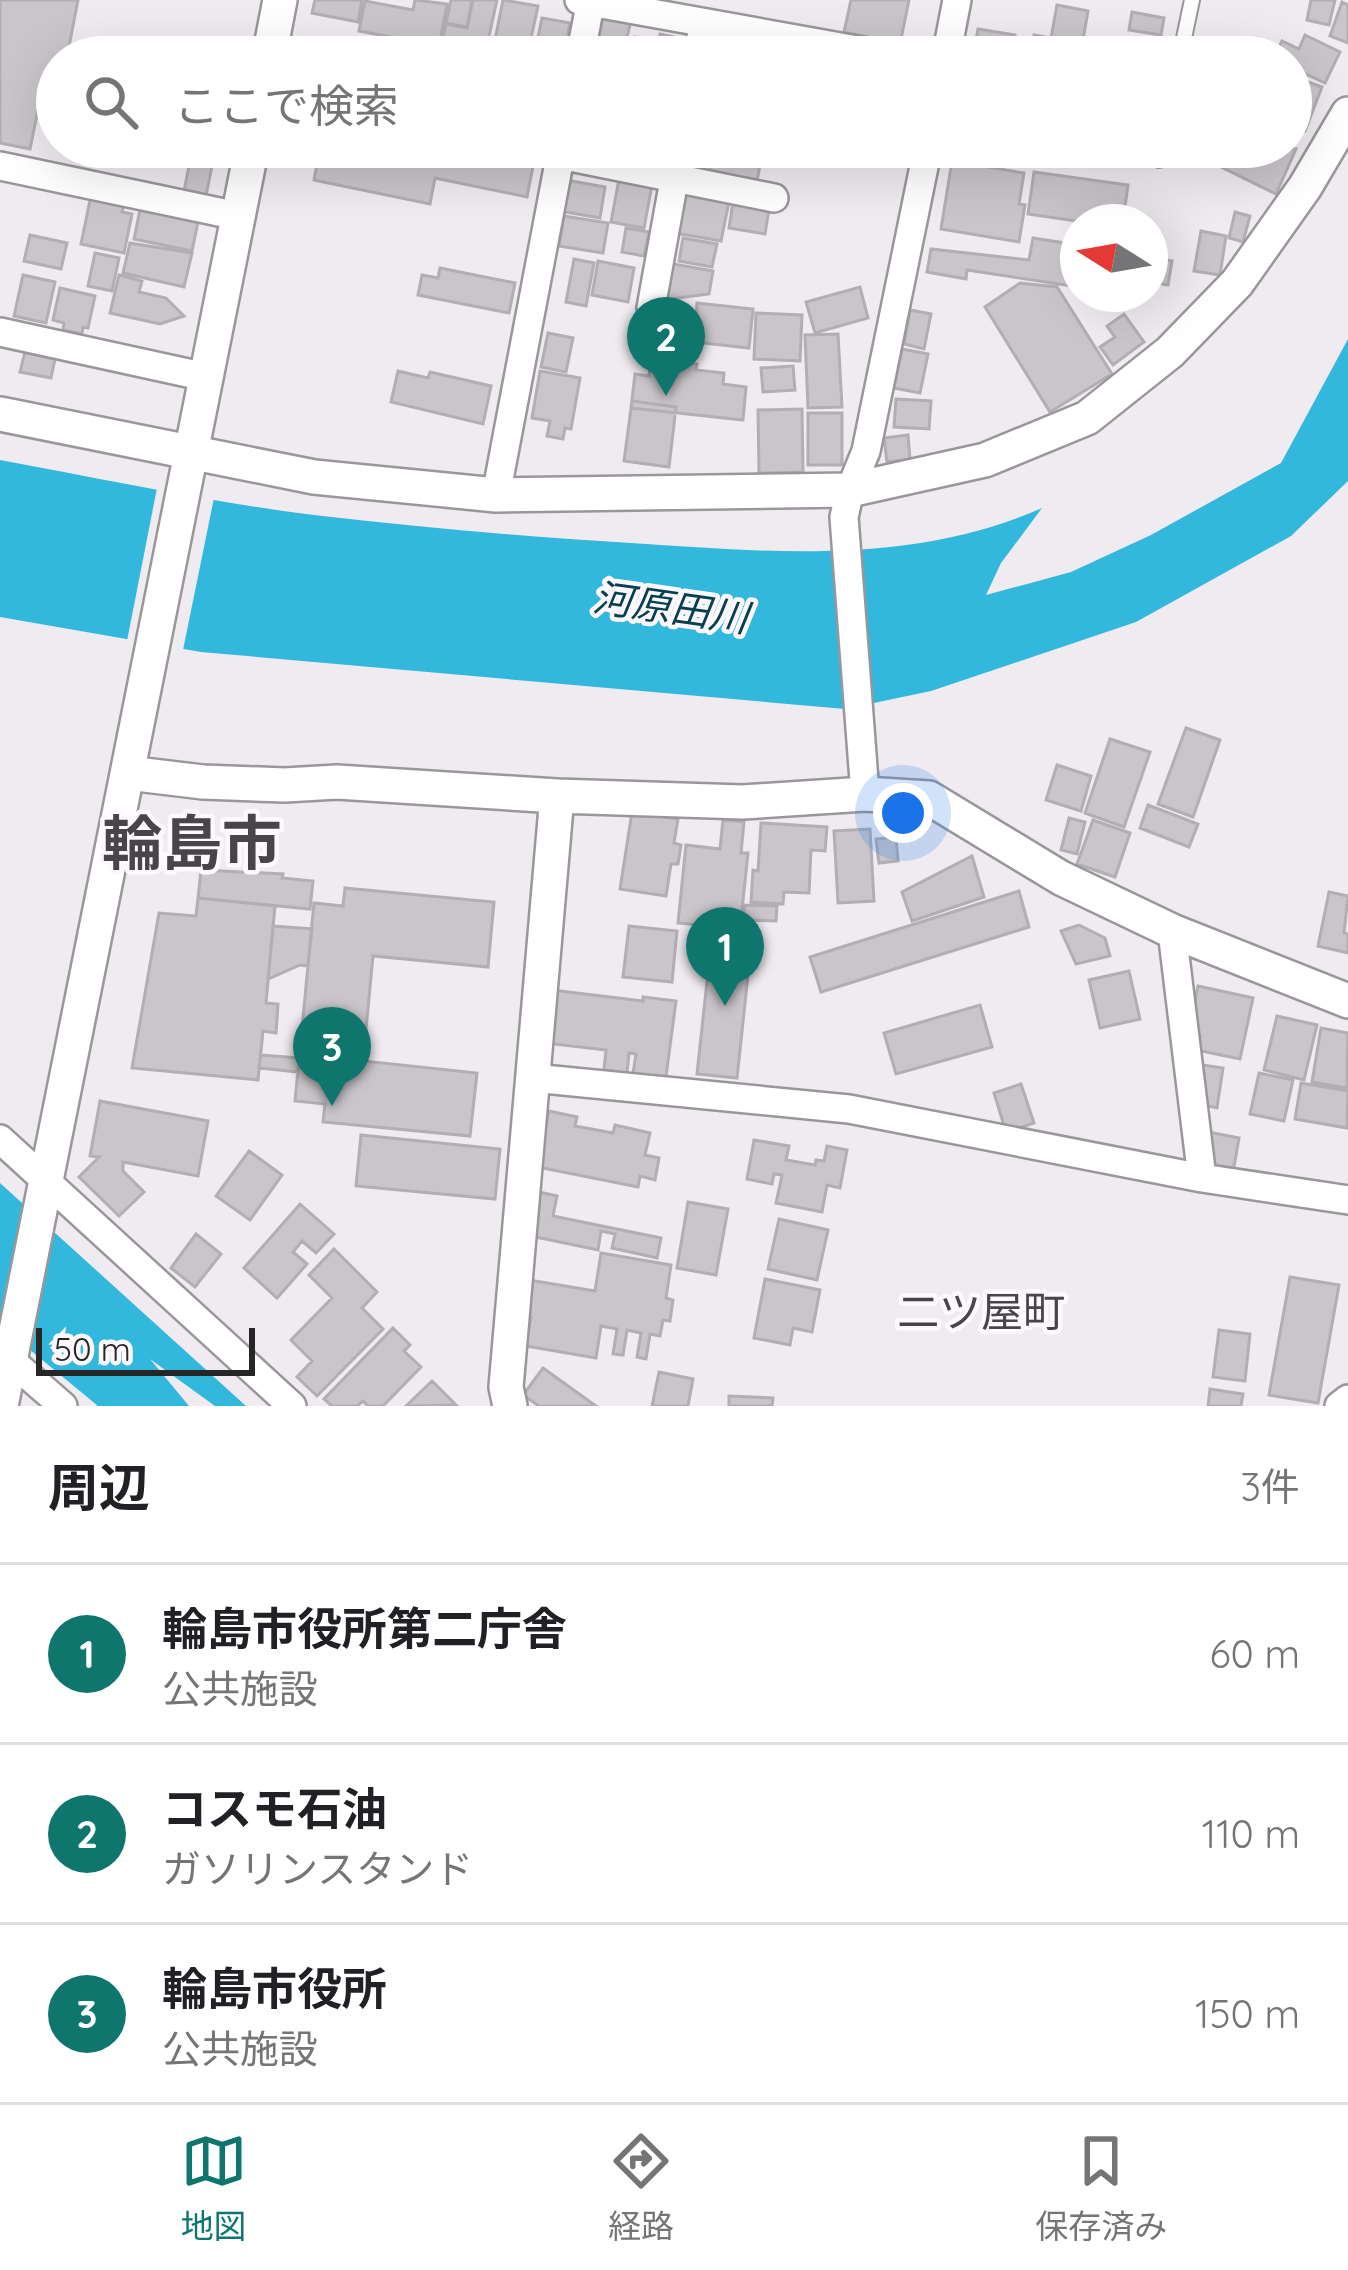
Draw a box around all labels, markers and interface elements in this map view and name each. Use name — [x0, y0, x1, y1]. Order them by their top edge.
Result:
search box — [36, 36, 1312, 168]
icon: search — [78, 69, 144, 135]
text: ここで検索 — [174, 77, 399, 133]
north arrow — [1060, 204, 1168, 312]
pin: 2 — [627, 297, 705, 396]
water label: 河原田川 — [590, 572, 756, 643]
your location — [873, 783, 933, 843]
district label: 輪島市 — [102, 805, 282, 880]
pin: 1 — [686, 907, 764, 1006]
pin: 3 — [293, 1007, 371, 1106]
district label: 二ツ屋町 — [897, 1285, 1065, 1338]
scale bar — [36, 1322, 255, 1375]
text: 50 m — [54, 1328, 131, 1369]
text: 周辺 — [48, 1455, 150, 1519]
text: 3件 — [1241, 1462, 1300, 1511]
text: 輪島市役所第二庁舎 — [162, 1600, 567, 1656]
text: 1 — [79, 1629, 95, 1678]
text: 60 m — [1210, 1629, 1300, 1678]
text: 公共施設 — [162, 1664, 318, 1713]
text: コスモ石油 — [162, 1780, 387, 1836]
text: 2 — [76, 1809, 98, 1858]
text: 110 m — [1202, 1809, 1300, 1858]
text: ガソリンスタンド — [162, 1844, 473, 1893]
text: 輪島市役所 — [162, 1960, 387, 2016]
text: 3 — [77, 1989, 97, 2038]
text: 150 m — [1195, 1989, 1300, 2038]
text: 公共施設 — [162, 2024, 318, 2073]
tab: 地図 — [181, 2128, 247, 2248]
tab: 経路 — [608, 2128, 674, 2248]
tab: 保存済み — [1035, 2128, 1167, 2248]

